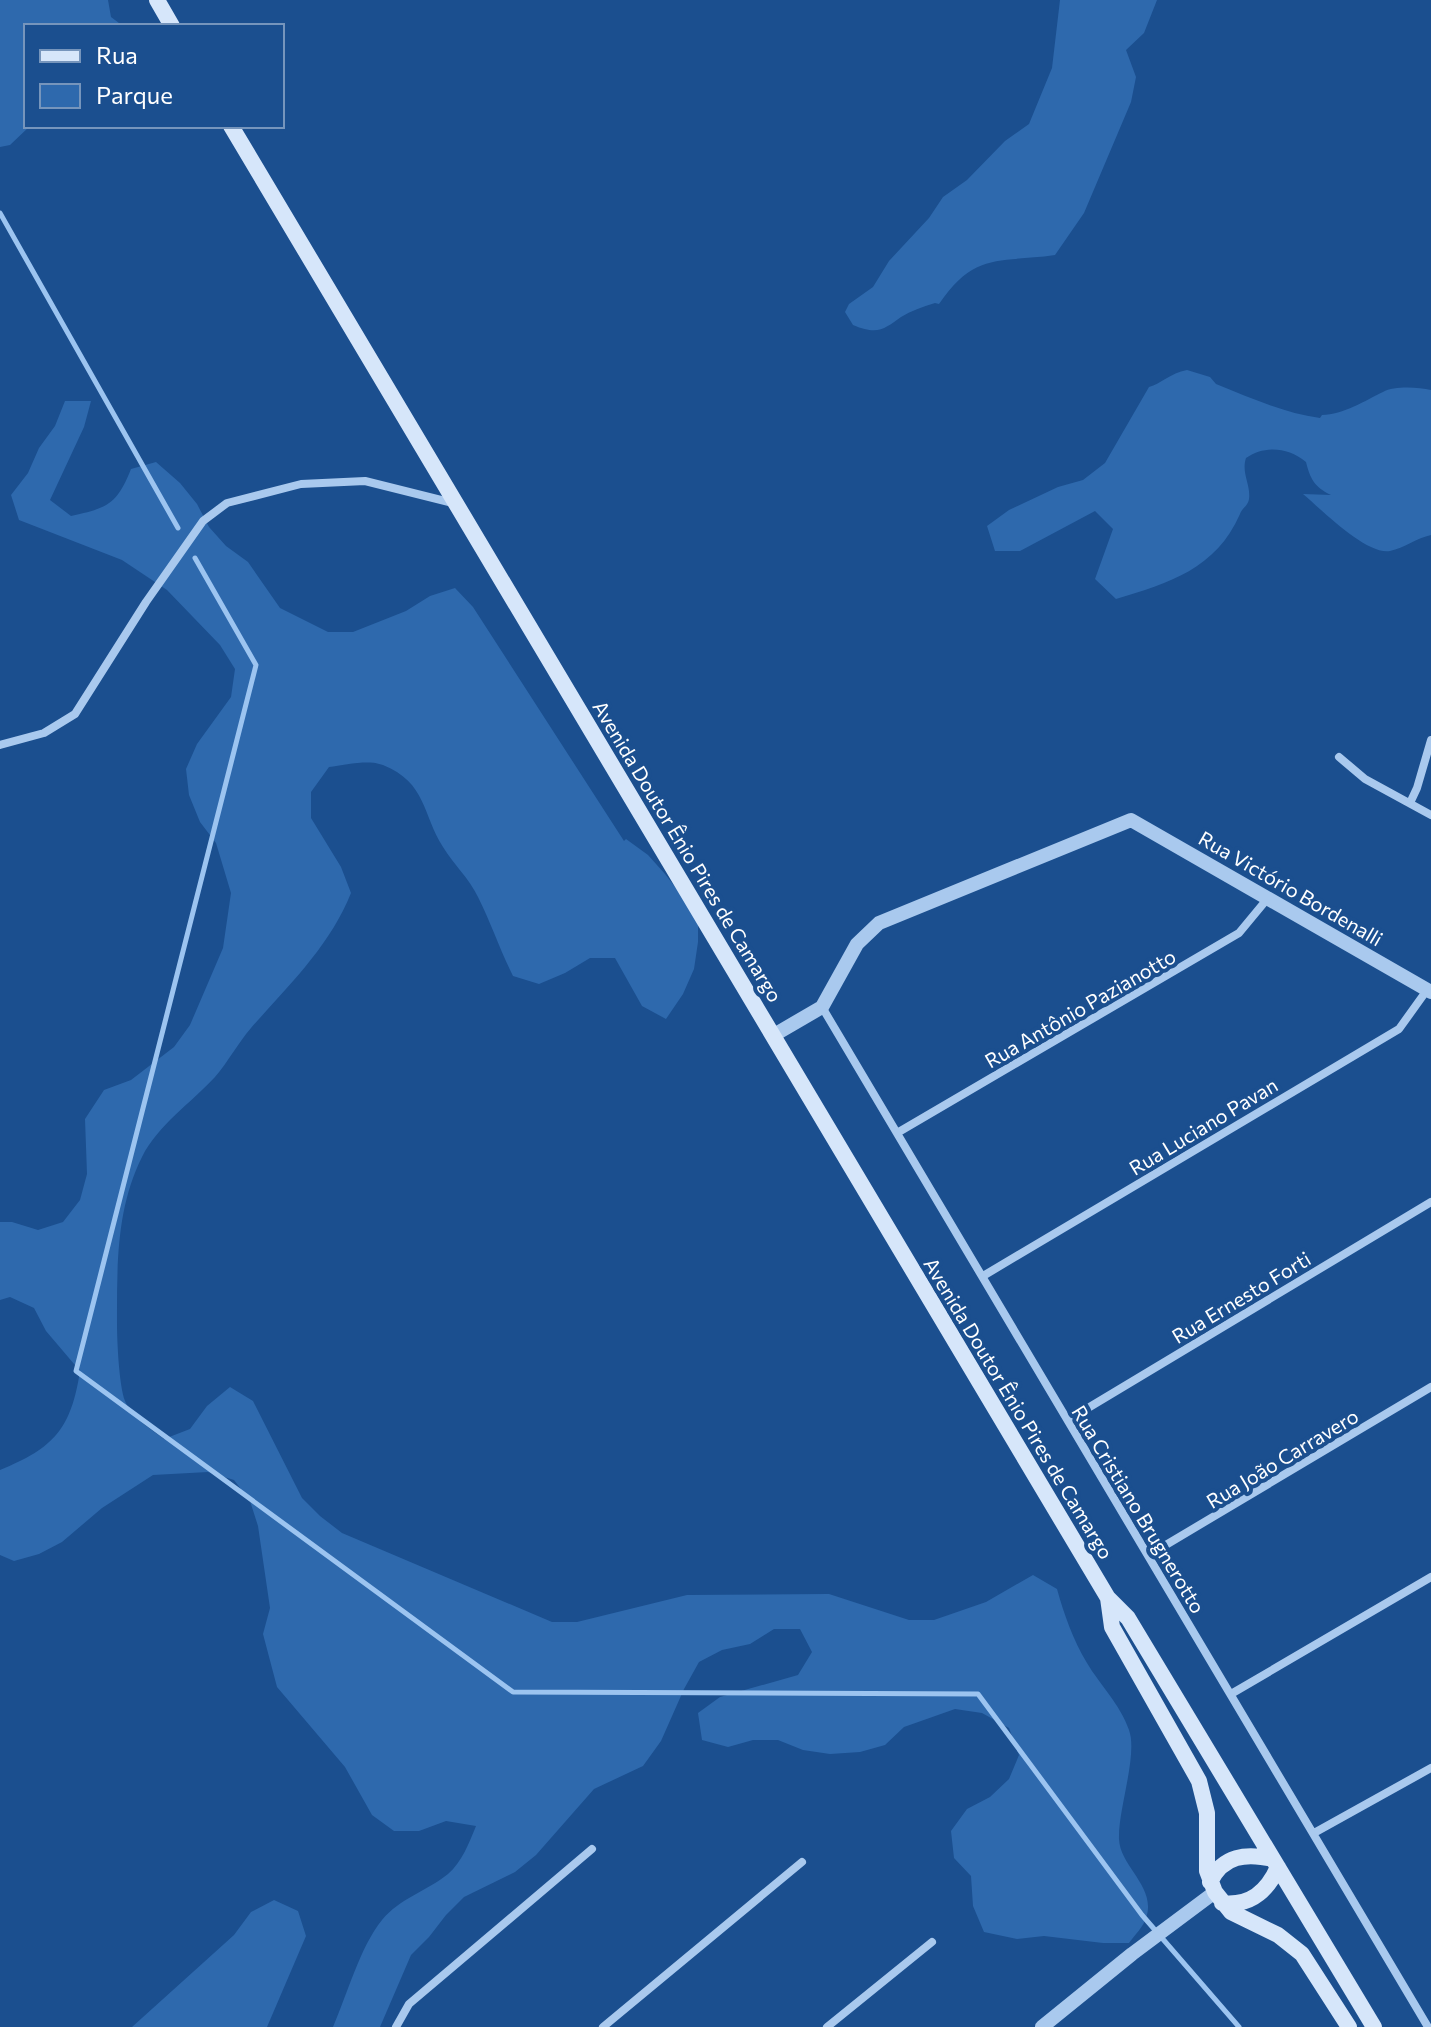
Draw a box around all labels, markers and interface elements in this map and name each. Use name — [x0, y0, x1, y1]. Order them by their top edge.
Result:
legend — [24, 24, 284, 128]
text: Rua — [96, 40, 138, 69]
text: Parque — [96, 80, 173, 109]
street label: Avenida Doutor Ênio Pires de Camargo — [588, 696, 788, 1006]
street label: Rua Victório Bordenalli — [1195, 826, 1387, 950]
street label: Rua Antônio Pazianotto — [980, 944, 1180, 1072]
street label: Rua Luciano Pavan — [1124, 1072, 1282, 1180]
street label: Rua Ernesto Forti — [1167, 1246, 1315, 1348]
street label: Avenida Doutor Ênio Pires de Camargo — [919, 1253, 1119, 1563]
street label: Rua Cristiano Brugnerotto — [1067, 1401, 1211, 1617]
street label: Rua João Carravero — [1202, 1403, 1362, 1513]

